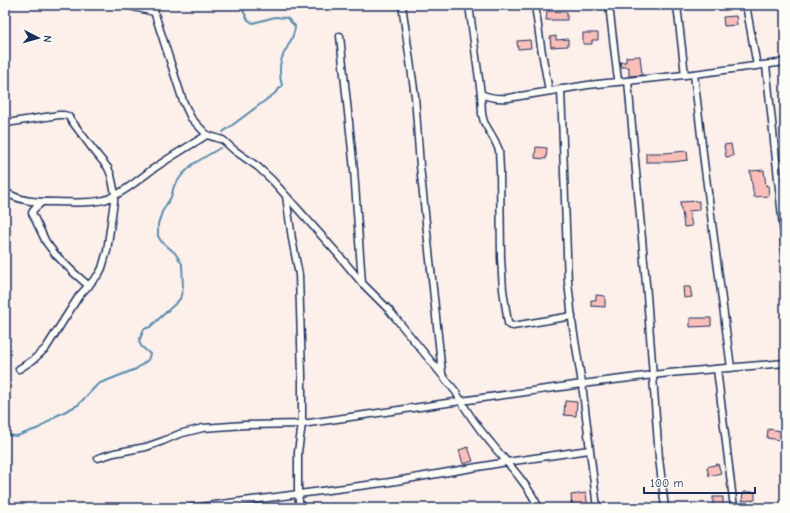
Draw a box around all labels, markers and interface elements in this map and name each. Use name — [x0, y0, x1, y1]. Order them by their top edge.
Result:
north arrow — [18, 18, 58, 58]
text: N — [41, 35, 54, 43]
scale bar — [644, 469, 755, 495]
text: 100 m — [650, 476, 683, 490]

